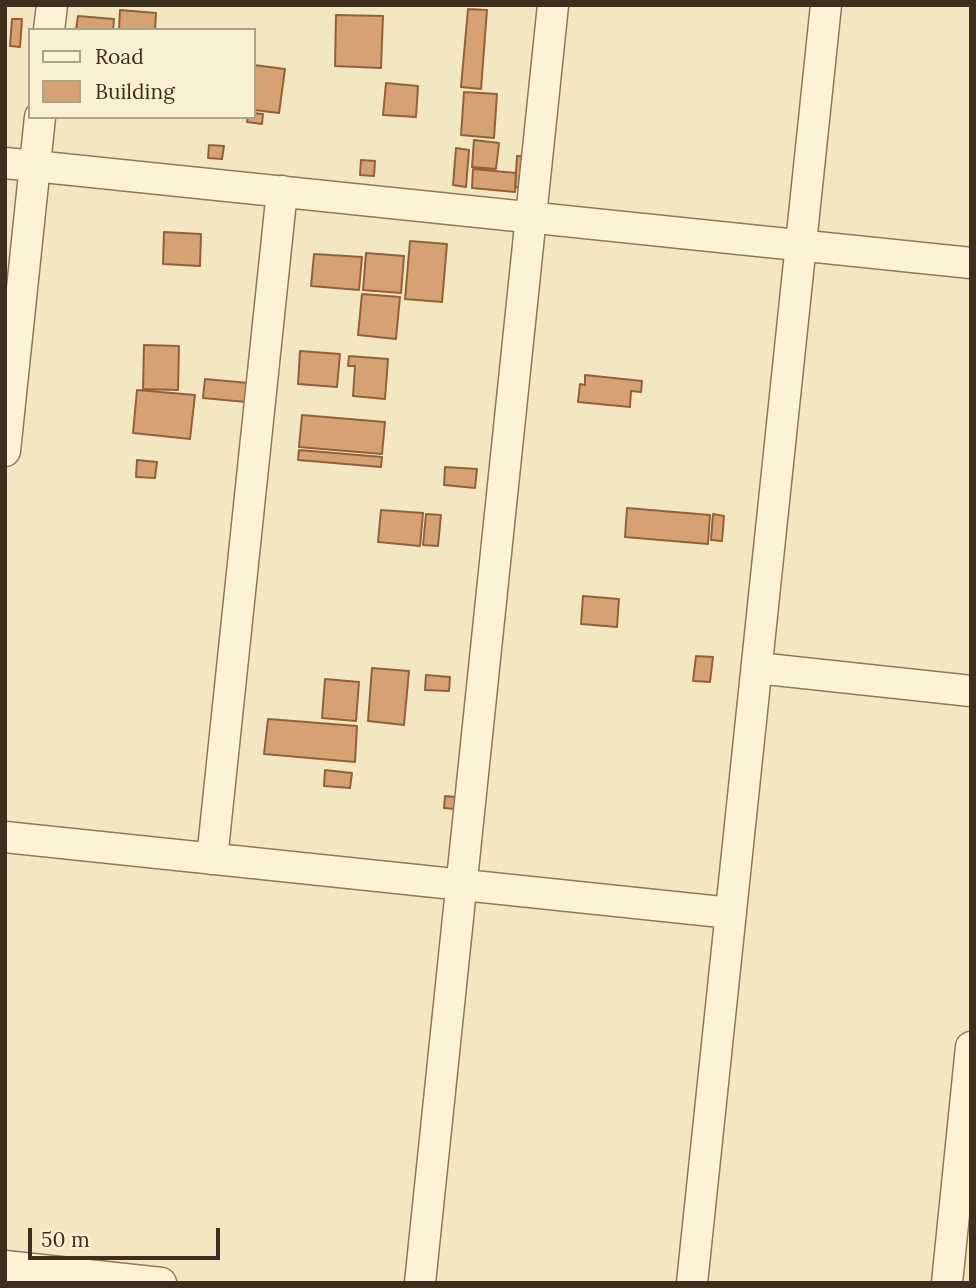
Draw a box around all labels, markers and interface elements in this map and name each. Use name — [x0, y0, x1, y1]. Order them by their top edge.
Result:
legend — [28, 28, 256, 119]
text: Road — [95, 43, 144, 70]
text: Building — [95, 78, 175, 105]
scale bar — [32, 1214, 224, 1258]
text: 50 m — [41, 1226, 90, 1253]

